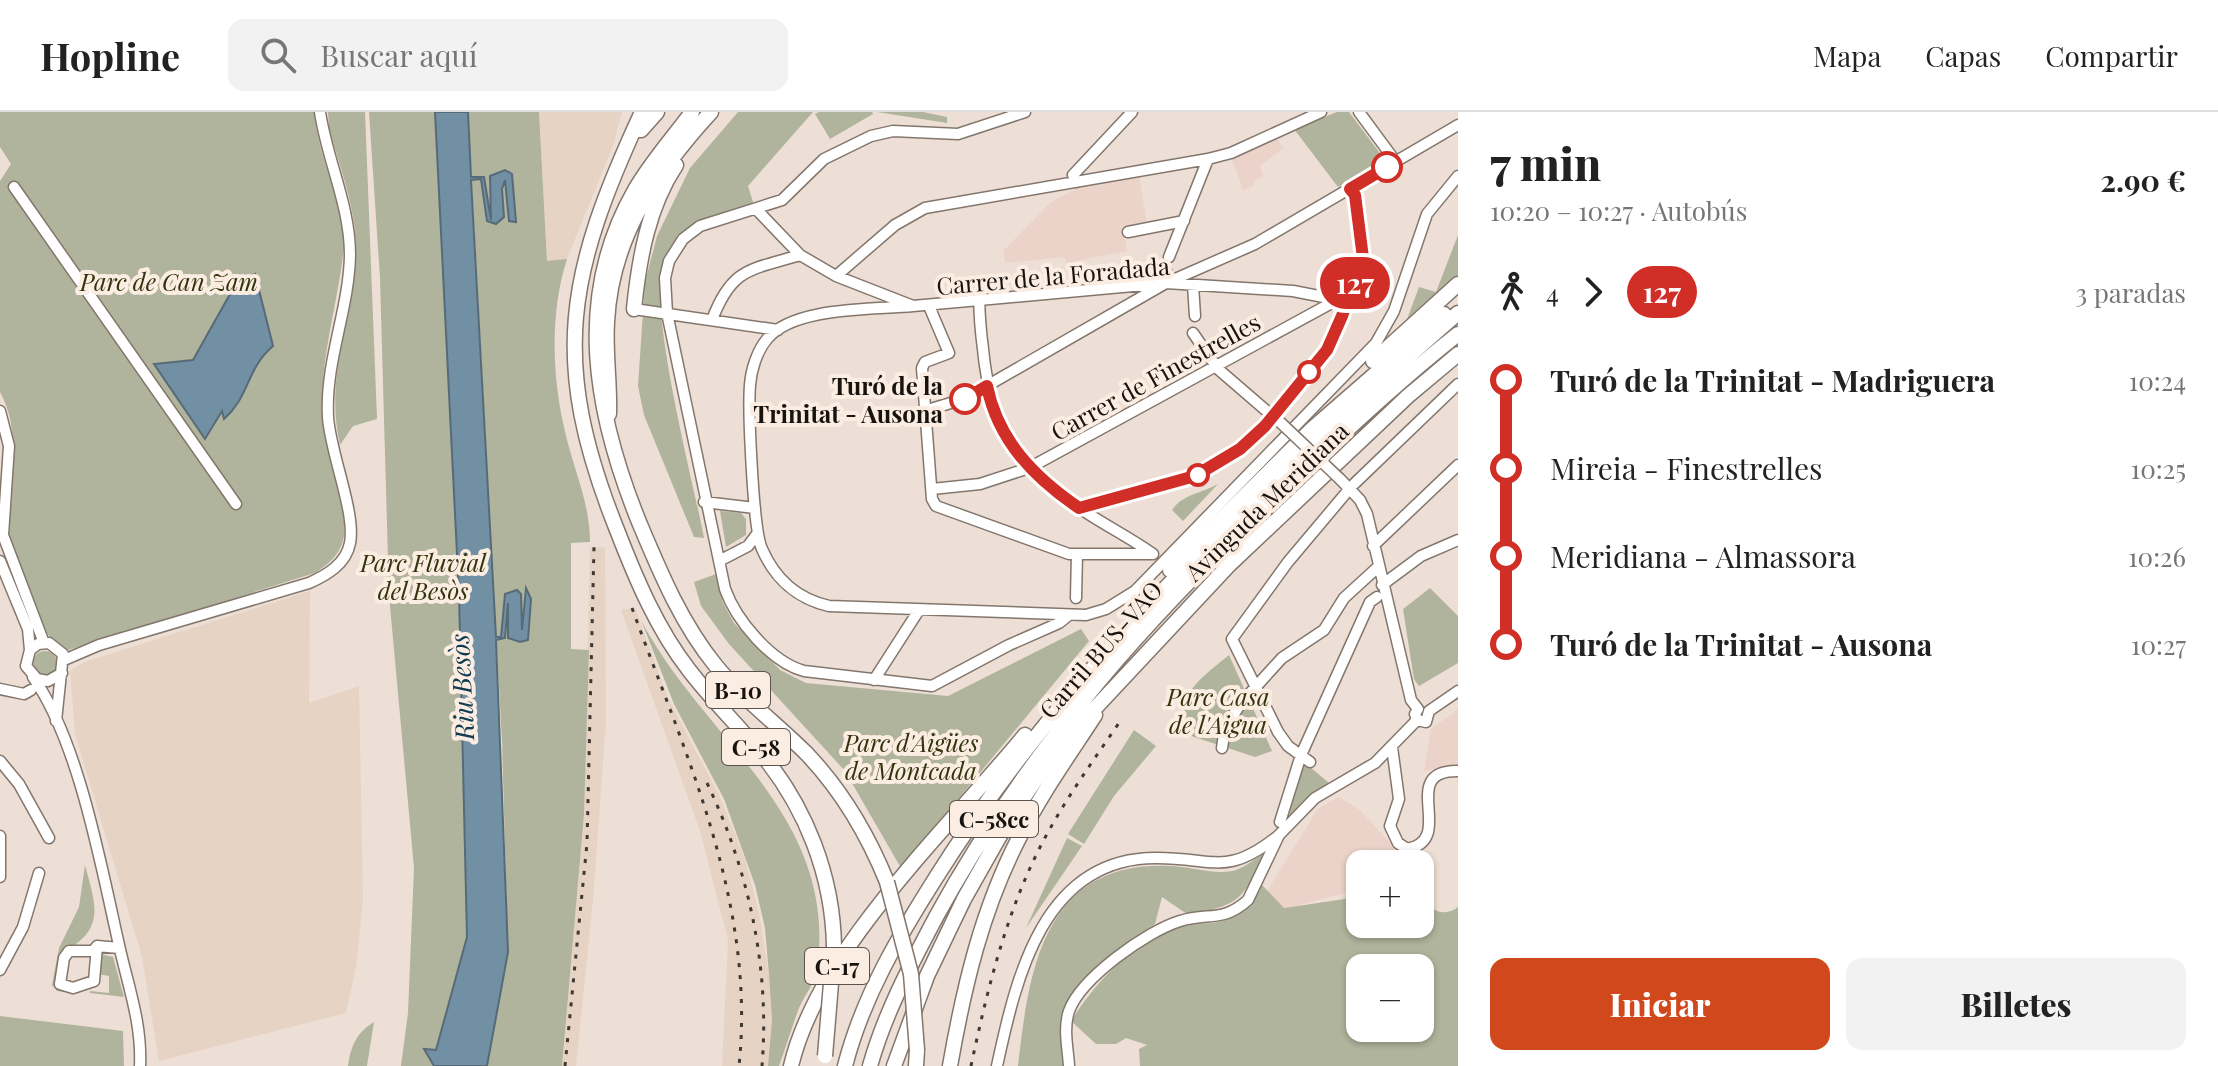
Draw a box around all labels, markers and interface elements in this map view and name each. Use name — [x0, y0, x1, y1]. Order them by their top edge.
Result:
search box — [228, 19, 788, 91]
text: Hopline — [40, 30, 180, 81]
icon: search — [256, 33, 300, 77]
text: Buscar aquí — [320, 35, 478, 75]
text: Mapa — [1813, 37, 1881, 74]
text: Capas — [1925, 37, 2001, 74]
text: Compartir — [2045, 37, 2178, 74]
text: 7 min — [1490, 133, 1601, 192]
unlabelled marker — [1372, 152, 1402, 182]
text: 2.90 € — [2100, 160, 2186, 200]
text: 10:20 – 10:27 · Autobús — [1490, 193, 1747, 228]
street label: Carrer de la Foradada — [935, 249, 1171, 301]
line badge: 127 — [1309, 257, 1401, 309]
text: 127 — [1336, 264, 1374, 301]
park label: Parc de Can Zam — [79, 265, 258, 297]
icon: walk — [1490, 270, 1534, 314]
icon: forward — [1571, 270, 1615, 314]
text: 127 — [1643, 273, 1681, 310]
text: 4 — [1546, 275, 1559, 310]
text: 3 paradas — [2076, 275, 2186, 310]
street label: Carrer de Finestrelles — [1045, 305, 1265, 447]
text: Turó de la Trinitat - Madriguera — [1550, 360, 1995, 400]
unlabelled marker — [1298, 361, 1320, 383]
text: 10:24 — [2129, 363, 2186, 398]
place label: Turó de la Trinitat - Ausona — [753, 369, 944, 429]
marker: Turó de la Trinitat - Ausona — [950, 384, 980, 414]
street label: Avinguda Meridiana — [1177, 415, 1355, 588]
text: Mireia - Finestrelles — [1550, 448, 1823, 488]
text: 10:25 — [2131, 451, 2186, 486]
unlabelled marker — [1187, 464, 1209, 486]
text: Meridiana - Almassora — [1550, 536, 1856, 576]
text: 10:26 — [2128, 539, 2186, 574]
park label: Parc Fluvial del Besòs — [359, 546, 487, 606]
street label: Carril BUS-VAO — [1031, 574, 1169, 724]
text: Turó de la Trinitat - Ausona — [1550, 624, 1932, 664]
text: 10:27 — [2131, 627, 2186, 662]
water label: Riu Besòs — [441, 633, 481, 742]
road number: B-10 — [706, 672, 770, 708]
park label: Parc Casa de l'Aigua — [1166, 680, 1269, 740]
park label: Parc d'Aigües de Montcada — [843, 726, 978, 786]
road number: C-58 — [722, 729, 790, 765]
road number: C-58cc — [950, 801, 1038, 837]
map controls — [1346, 850, 1434, 1042]
button: + — [1346, 850, 1434, 938]
road number: C-17 — [805, 948, 869, 984]
button: − — [1346, 954, 1434, 1042]
button: Iniciar — [1490, 958, 1830, 1050]
button: Billetes — [1846, 958, 2186, 1050]

